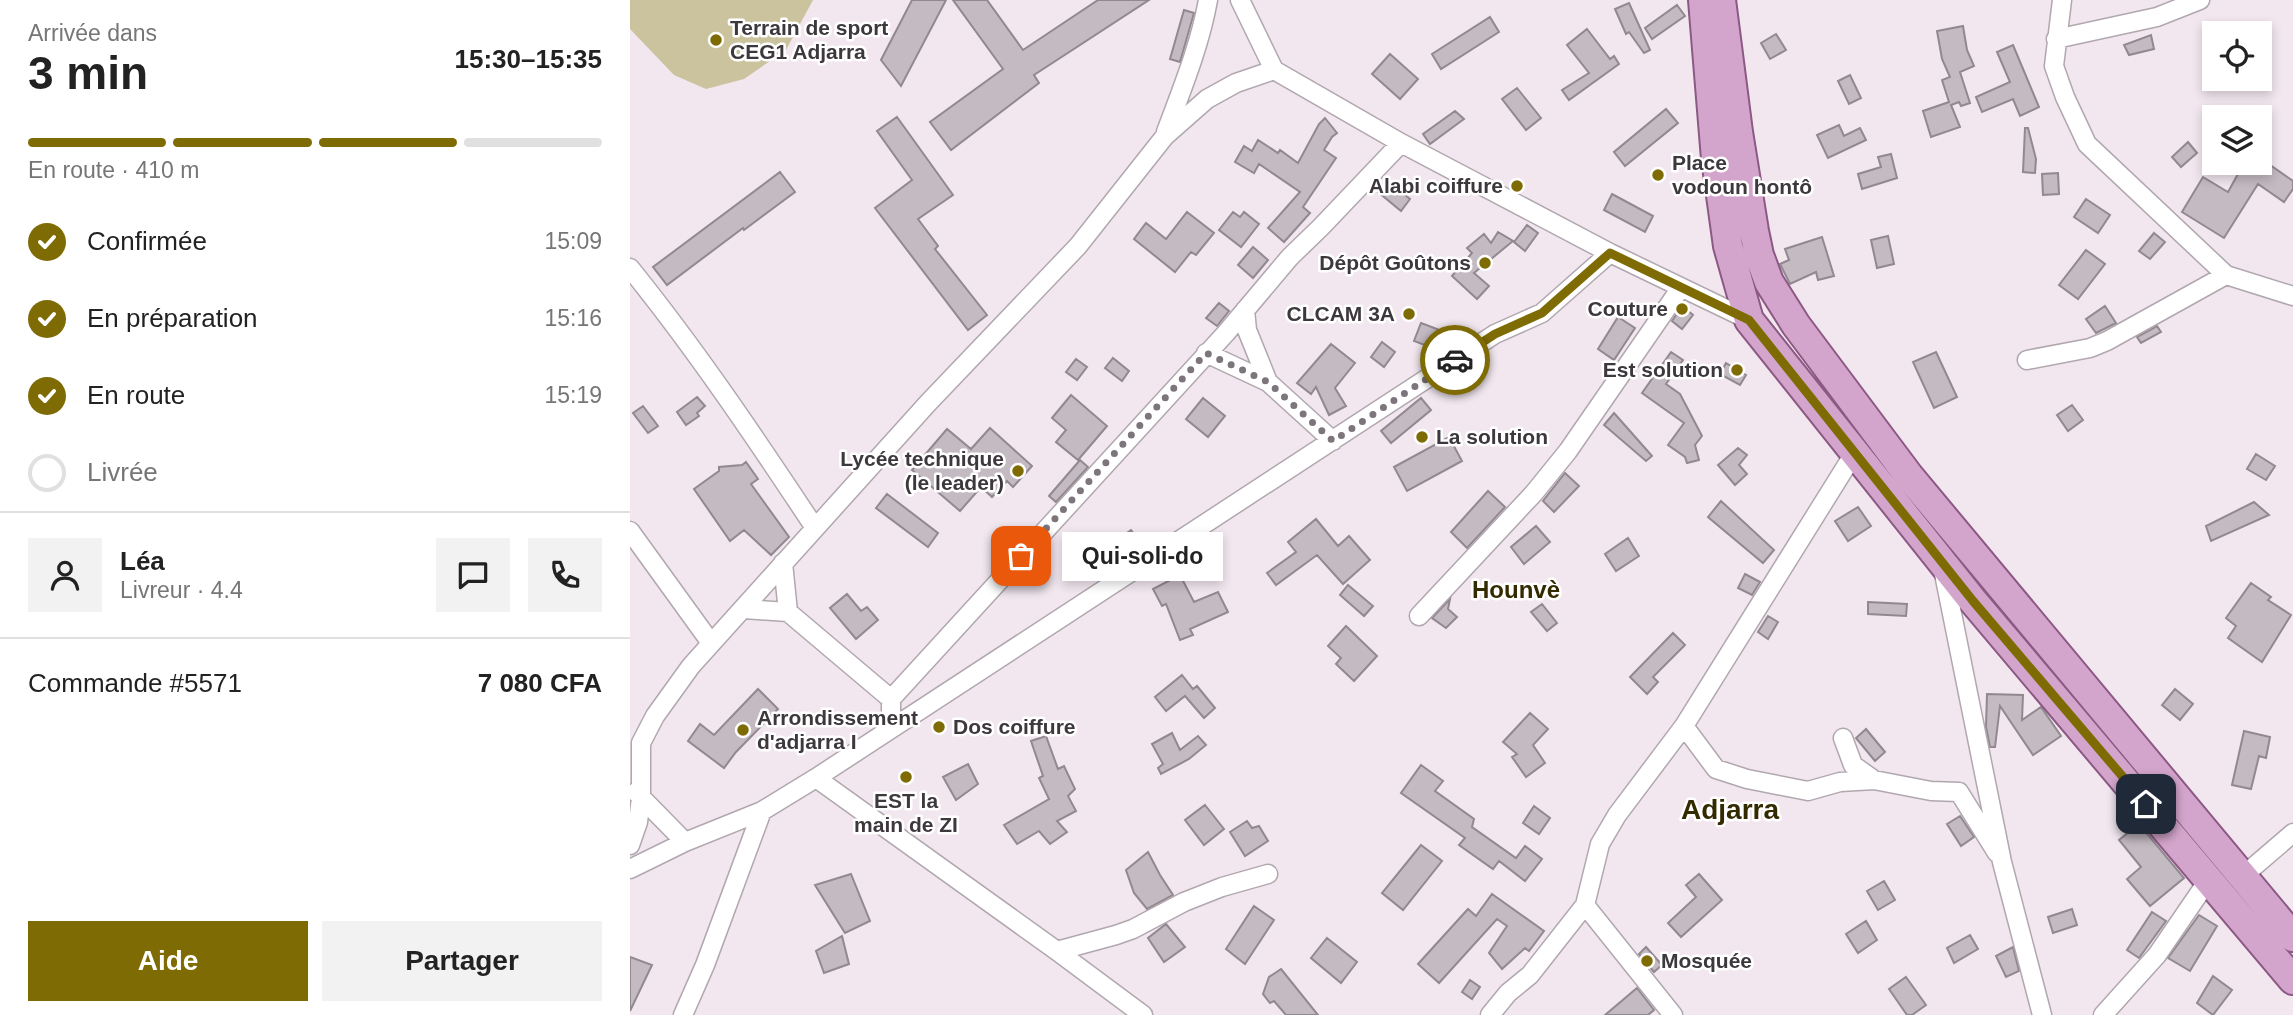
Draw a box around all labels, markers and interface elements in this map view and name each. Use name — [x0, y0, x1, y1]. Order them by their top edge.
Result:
place label: Terrain de sport CEG1 Adjarra — [730, 16, 888, 63]
text: Arrivée dans — [28, 20, 157, 46]
map controls — [2202, 21, 2272, 175]
button: locate — [2202, 21, 2272, 91]
marker: Terrain de sport CEG1 Adjarra — [708, 32, 724, 48]
text: 15:30–15:35 — [455, 44, 602, 74]
text: 3 min — [28, 47, 148, 99]
button: layers — [2202, 105, 2272, 175]
place label: Place vodoun hontô — [1672, 151, 1812, 198]
text: En route · 410 m — [28, 157, 199, 183]
marker: Place vodoun hontô — [1650, 167, 1666, 183]
place label: Alabi coiffure — [1369, 174, 1503, 197]
marker: Alabi coiffure — [1509, 178, 1525, 194]
icon: check — [28, 223, 66, 261]
text: Confirmée — [87, 226, 207, 256]
text: 15:09 — [544, 228, 602, 254]
place label: Dépôt Goûtons — [1319, 251, 1471, 274]
marker: Dépôt Goûtons — [1477, 255, 1493, 271]
place label: Couture — [1588, 297, 1668, 320]
icon: check — [28, 300, 66, 338]
marker: Couture — [1674, 301, 1690, 317]
place label: CLCAM 3A — [1287, 302, 1395, 325]
text: En préparation — [87, 303, 258, 333]
text: 15:16 — [544, 305, 602, 331]
marker: CLCAM 3A — [1401, 306, 1417, 322]
courier — [1420, 325, 1490, 395]
icon: car — [1436, 341, 1474, 379]
place label: Est solution — [1603, 358, 1723, 381]
marker: Est solution — [1729, 362, 1745, 378]
icon: check — [28, 377, 66, 415]
text: En route — [87, 380, 185, 410]
text: 15:19 — [544, 382, 602, 408]
place label: La solution — [1436, 425, 1548, 448]
marker: La solution — [1414, 429, 1430, 445]
place label: Lycée technique (le leader) — [840, 447, 1004, 494]
text: Livrée — [87, 457, 158, 487]
marker: Lycée technique (le leader) — [1010, 463, 1026, 479]
pin — [991, 526, 1051, 586]
callout: Qui-soli-do — [1063, 532, 1224, 580]
icon: bag — [1002, 537, 1040, 575]
button: person — [28, 538, 102, 612]
button: chat — [436, 538, 510, 612]
button: phone — [528, 538, 602, 612]
text: Qui-soli-do — [1082, 543, 1203, 569]
text: Léa — [120, 546, 165, 576]
district label: Hounvè — [1472, 576, 1560, 603]
text: Livreur · 4.4 — [120, 577, 243, 603]
text: Commande #5571 — [28, 668, 242, 698]
text: 7 080 CFA — [478, 668, 602, 698]
place label: Arrondissement d'adjarra I — [757, 706, 918, 753]
place label: Dos coiffure — [953, 715, 1076, 738]
marker: Dos coiffure — [931, 719, 947, 735]
marker: Arrondissement d'adjarra I — [735, 722, 751, 738]
marker: EST la main de ZI — [898, 769, 914, 785]
pin — [2116, 774, 2176, 834]
icon: home — [2127, 785, 2165, 823]
place label: EST la main de ZI — [854, 789, 958, 836]
district label: Adjarra — [1681, 794, 1779, 825]
button: Aide — [28, 921, 308, 1001]
button: Partager — [322, 921, 602, 1001]
place label: Mosquée — [1661, 949, 1752, 972]
marker: Mosquée — [1639, 953, 1655, 969]

